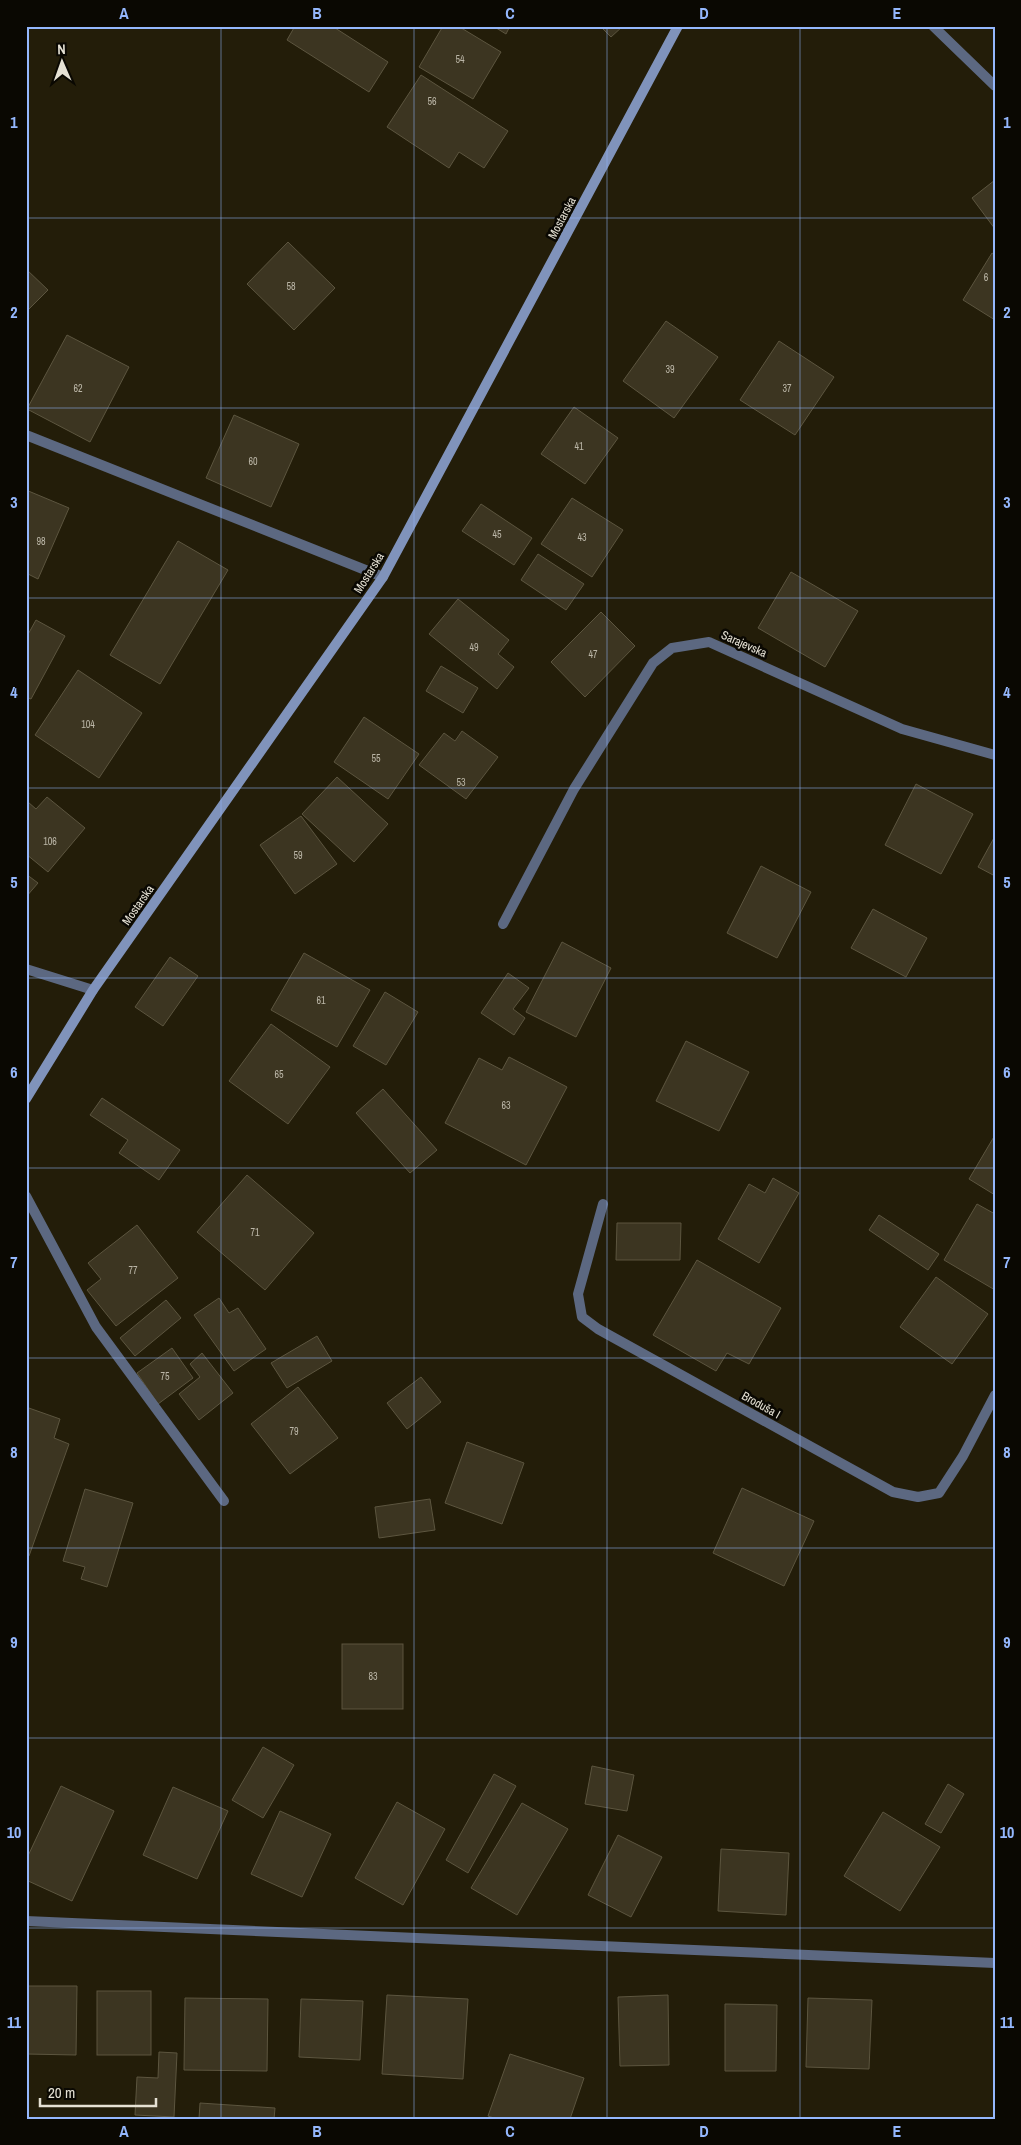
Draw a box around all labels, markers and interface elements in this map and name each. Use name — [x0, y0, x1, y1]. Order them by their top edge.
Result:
text: A — [119, 2, 129, 24]
text: B — [312, 2, 322, 24]
text: C — [505, 2, 515, 24]
text: D — [699, 2, 709, 24]
text: E — [893, 2, 902, 24]
north arrow — [38, 38, 88, 88]
text: N — [57, 40, 66, 58]
house number: 54 — [455, 53, 465, 66]
house number: 56 — [427, 95, 437, 108]
text: 1 — [10, 111, 18, 133]
text: 1 — [1003, 111, 1011, 133]
street label: Mostarska — [544, 194, 580, 242]
house number: 6 — [984, 271, 989, 284]
house number: 58 — [286, 280, 296, 293]
text: 2 — [10, 301, 18, 323]
text: 2 — [1003, 301, 1011, 323]
house number: 39 — [665, 363, 675, 376]
house number: 62 — [73, 382, 83, 395]
house number: 37 — [782, 382, 792, 395]
house number: 41 — [574, 440, 584, 453]
house number: 60 — [248, 455, 258, 468]
text: 3 — [10, 491, 18, 513]
text: 3 — [1003, 491, 1011, 513]
house number: 45 — [492, 528, 502, 541]
house number: 43 — [577, 531, 587, 544]
house number: 98 — [36, 535, 46, 548]
street label: Mostarska — [350, 549, 388, 596]
street label: Sarajevska — [719, 627, 770, 661]
house number: 49 — [469, 641, 479, 654]
house number: 47 — [588, 648, 598, 661]
text: 4 — [10, 681, 18, 703]
text: 4 — [1003, 681, 1011, 703]
house number: 104 — [81, 718, 95, 731]
house number: 55 — [371, 752, 381, 765]
house number: 53 — [456, 776, 466, 789]
house number: 106 — [43, 835, 57, 848]
house number: 59 — [293, 849, 303, 862]
text: 5 — [10, 871, 18, 893]
text: 5 — [1003, 871, 1011, 893]
street label: Mostarska — [118, 881, 158, 928]
house number: 61 — [316, 994, 326, 1007]
text: 6 — [10, 1061, 18, 1083]
text: 6 — [1003, 1061, 1011, 1083]
house number: 65 — [274, 1068, 284, 1081]
house number: 63 — [501, 1099, 511, 1112]
house number: 71 — [250, 1226, 260, 1239]
text: 7 — [10, 1251, 18, 1273]
text: 7 — [1003, 1251, 1011, 1273]
house number: 77 — [128, 1264, 138, 1277]
house number: 75 — [160, 1370, 170, 1383]
street label: Broduša I — [739, 1388, 783, 1422]
house number: 79 — [289, 1425, 299, 1438]
text: 8 — [10, 1441, 18, 1463]
text: 8 — [1003, 1441, 1011, 1463]
text: 9 — [10, 1631, 18, 1653]
text: 9 — [1003, 1631, 1011, 1653]
house number: 83 — [368, 1670, 378, 1683]
text: 10 — [7, 1821, 21, 1843]
text: 10 — [1000, 1821, 1014, 1843]
text: 11 — [7, 2011, 22, 2033]
text: 11 — [1000, 2011, 1015, 2033]
scale bar — [40, 2075, 156, 2107]
text: 20 m — [48, 2082, 75, 2103]
text: A — [119, 2120, 129, 2142]
text: B — [312, 2120, 322, 2142]
text: C — [505, 2120, 515, 2142]
text: D — [699, 2120, 709, 2142]
text: E — [893, 2120, 902, 2142]

